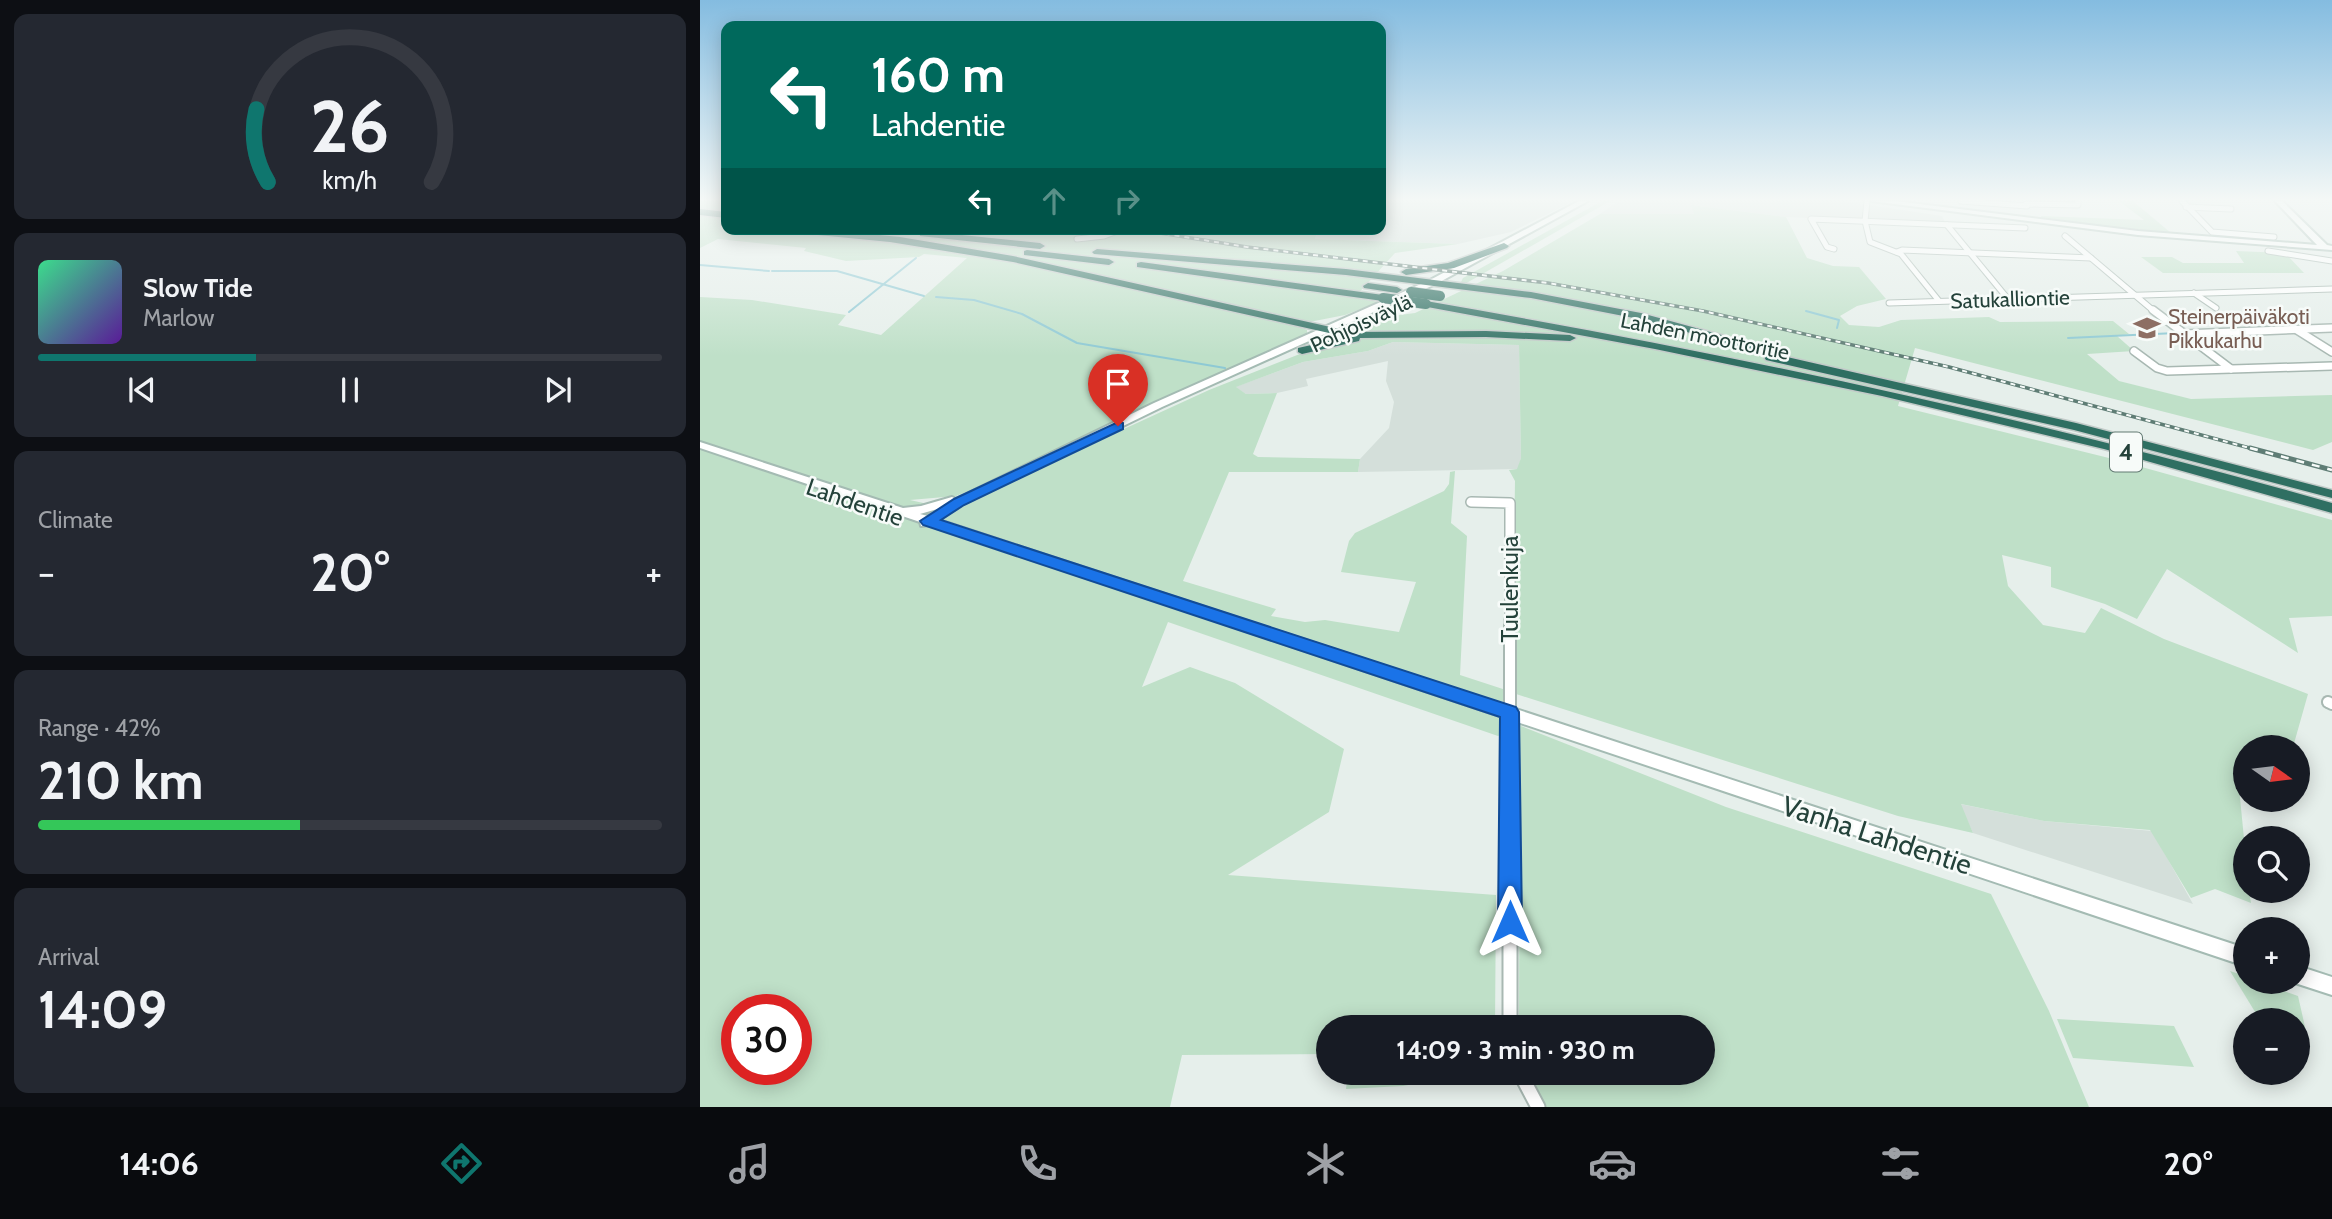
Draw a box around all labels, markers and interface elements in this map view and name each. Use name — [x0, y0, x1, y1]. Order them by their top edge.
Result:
text: 160 m — [871, 45, 1005, 104]
icon: left — [756, 49, 847, 140]
text: 26 — [310, 83, 390, 171]
text: Lahdentie — [871, 105, 1005, 144]
text: km/h — [323, 165, 377, 195]
icon: left — [962, 182, 1000, 220]
icon: ahead — [1035, 182, 1073, 220]
icon: right — [1108, 182, 1146, 220]
text: Slow Tide — [143, 272, 253, 304]
street label: Satukalliontie — [1950, 284, 2070, 314]
street label: Pohjoisväylä — [1306, 289, 1416, 358]
text: Marlow — [143, 304, 214, 332]
place label: Steinerpäiväkoti Pikkukarhu — [2168, 304, 2310, 353]
street label: Lahden moottoritie — [1619, 307, 1792, 365]
school or university icon: Steinerpäiväkoti Pikkukarhu — [2132, 313, 2162, 343]
pin — [1088, 354, 1148, 426]
icon: arrive — [1099, 365, 1137, 403]
icon: previous — [123, 371, 161, 409]
icon: pause — [331, 371, 369, 409]
icon: next — [539, 371, 577, 409]
road number: 4 — [2110, 432, 2142, 472]
street label: Lahdentie — [803, 472, 907, 532]
text: Climate — [38, 506, 113, 534]
street label: Tuulenkuja — [1495, 535, 1524, 643]
text: 20° — [310, 541, 390, 604]
text: − — [38, 549, 55, 596]
text: + — [645, 549, 662, 596]
text: Range · 42% — [38, 714, 161, 742]
north arrow — [2233, 735, 2310, 812]
map controls — [2233, 735, 2310, 1085]
text: 210 km — [38, 749, 204, 812]
street label: Vanha Lahdentie — [1778, 788, 1976, 882]
button: search — [2233, 826, 2310, 903]
position arrow — [1473, 885, 1547, 959]
button: + — [2233, 917, 2310, 994]
text: Arrival — [38, 943, 99, 971]
text: 14:09 — [38, 978, 167, 1041]
speed limit sign: 30 — [721, 994, 812, 1085]
button: − — [2233, 1008, 2310, 1085]
text: 14:09 · 3 min · 930 m — [1396, 1034, 1635, 1066]
icon: directions — [437, 1139, 486, 1188]
icon: music — [725, 1139, 774, 1188]
icon: phone — [1013, 1139, 1062, 1188]
icon: climate — [1301, 1139, 1350, 1188]
icon: car — [1588, 1139, 1637, 1188]
icon: filters — [1876, 1139, 1925, 1188]
text: 14:06 — [119, 1144, 199, 1183]
text: 20° — [2164, 1144, 2213, 1183]

